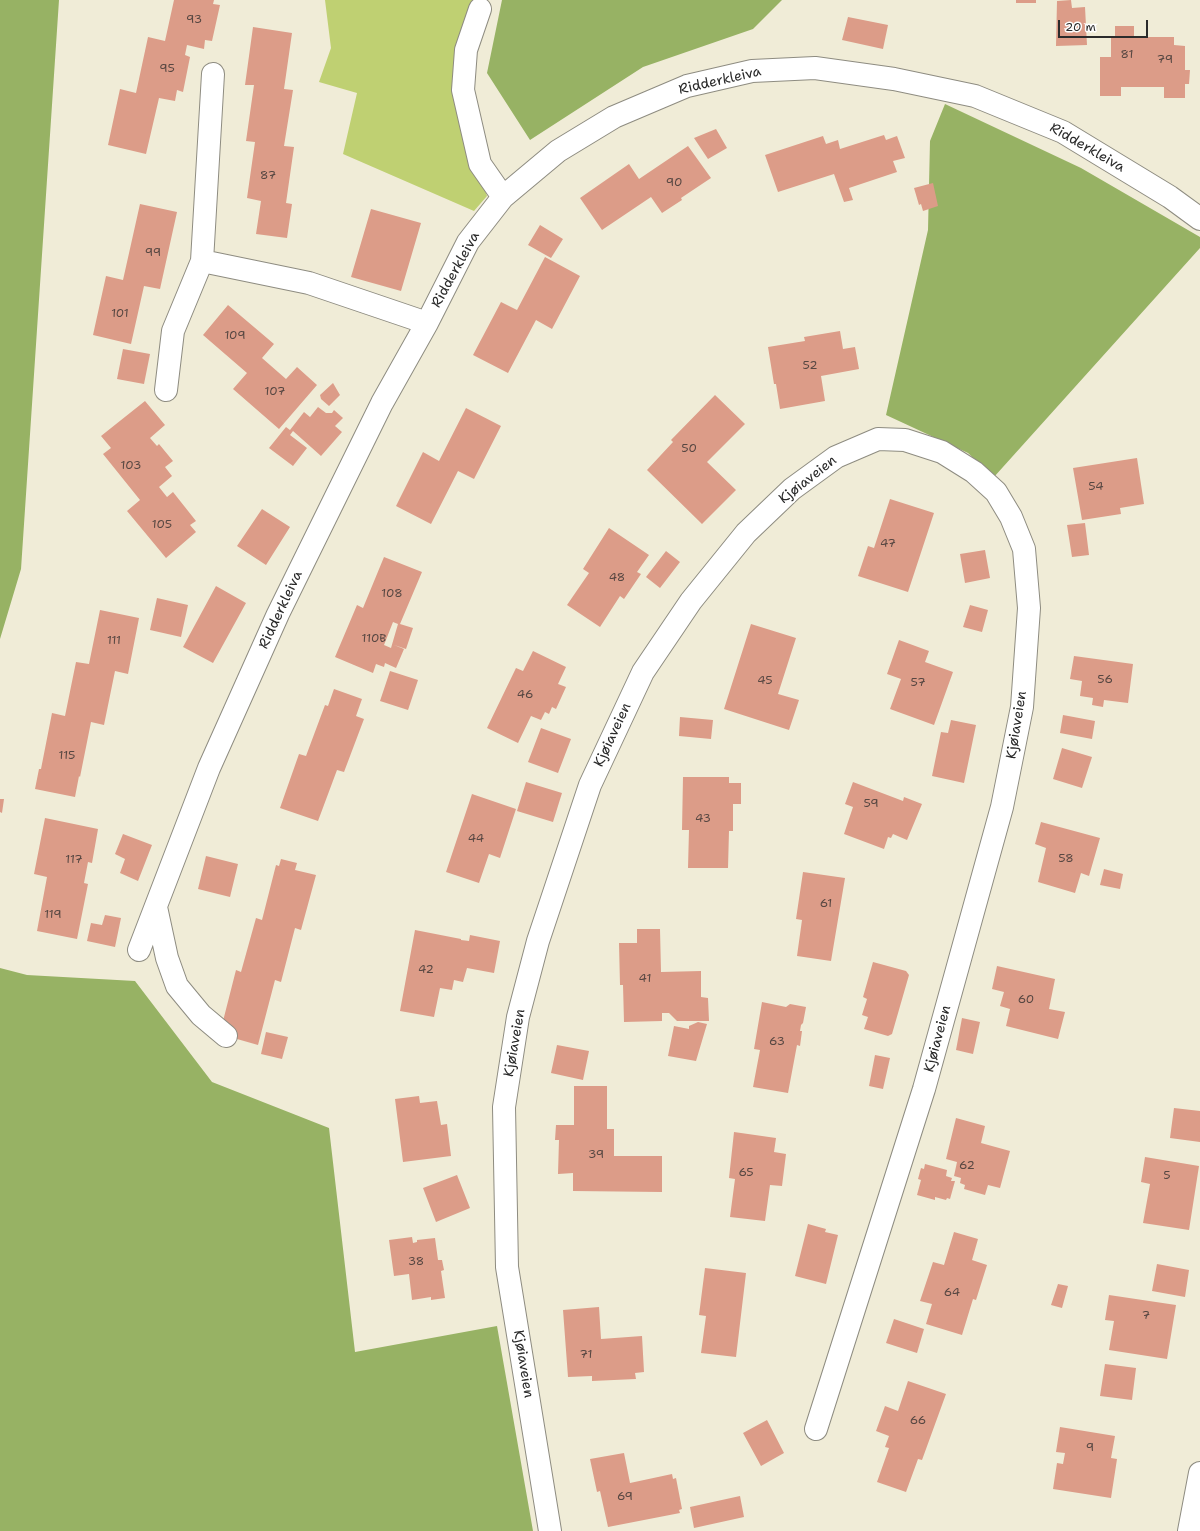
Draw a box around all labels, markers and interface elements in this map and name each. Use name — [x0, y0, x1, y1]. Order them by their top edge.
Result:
scale bar — [1060, 12, 1150, 38]
house number: 93 — [186, 13, 202, 27]
text: 20 m — [1065, 19, 1096, 35]
house number: 81 — [1121, 48, 1133, 62]
house number: 79 — [1157, 53, 1173, 67]
house number: 95 — [159, 62, 175, 76]
street label: Ridderkleiva — [677, 63, 763, 99]
street label: Ridderkleiva — [1046, 120, 1128, 176]
house number: 87 — [260, 169, 276, 183]
house number: 90 — [666, 176, 682, 190]
street label: Ridderkleiva — [428, 229, 484, 311]
house number: 99 — [145, 246, 161, 260]
house number: 101 — [111, 307, 129, 321]
house number: 109 — [224, 329, 246, 343]
house number: 52 — [802, 359, 818, 373]
house number: 107 — [265, 385, 285, 399]
house number: 50 — [681, 442, 697, 456]
street label: Kjøiaveien — [776, 452, 840, 508]
house number: 103 — [121, 459, 141, 473]
house number: 54 — [1088, 480, 1104, 494]
house number: 105 — [152, 518, 172, 532]
house number: 47 — [880, 537, 896, 551]
street label: Ridderkleiva — [256, 568, 306, 652]
house number: 48 — [609, 571, 625, 585]
house number: 108 — [381, 587, 403, 601]
house number: 110B — [362, 632, 386, 646]
house number: 111 — [107, 634, 121, 648]
house number: 56 — [1097, 673, 1113, 687]
house number: 45 — [757, 674, 773, 688]
house number: 57 — [910, 676, 926, 690]
house number: 46 — [517, 688, 533, 702]
street label: Kjøiaveien — [1003, 690, 1031, 760]
street label: Kjøiaveien — [591, 700, 635, 770]
house number: 115 — [59, 749, 75, 763]
house number: 59 — [863, 797, 879, 811]
house number: 43 — [695, 812, 711, 826]
house number: 44 — [468, 832, 484, 846]
house number: 58 — [1058, 852, 1074, 866]
house number: 117 — [65, 853, 83, 867]
house number: 61 — [820, 897, 832, 911]
house number: 119 — [44, 908, 62, 922]
house number: 42 — [418, 963, 434, 977]
house number: 41 — [639, 972, 651, 986]
house number: 60 — [1018, 993, 1034, 1007]
street label: Kjøiaveien — [921, 1004, 955, 1074]
street label: Kjøiaveien — [501, 1008, 529, 1078]
house number: 63 — [769, 1035, 785, 1049]
house number: 39 — [588, 1148, 604, 1162]
house number: 62 — [959, 1159, 975, 1173]
house number: 65 — [738, 1166, 754, 1180]
house number: 5 — [1163, 1169, 1171, 1183]
house number: 38 — [408, 1255, 424, 1269]
house number: 64 — [944, 1286, 960, 1300]
house number: 7 — [1142, 1309, 1150, 1323]
street label: Kjøiaveien — [509, 1329, 537, 1399]
house number: 71 — [580, 1348, 592, 1362]
house number: 66 — [910, 1414, 926, 1428]
house number: 9 — [1086, 1441, 1094, 1455]
house number: 69 — [617, 1490, 633, 1504]

